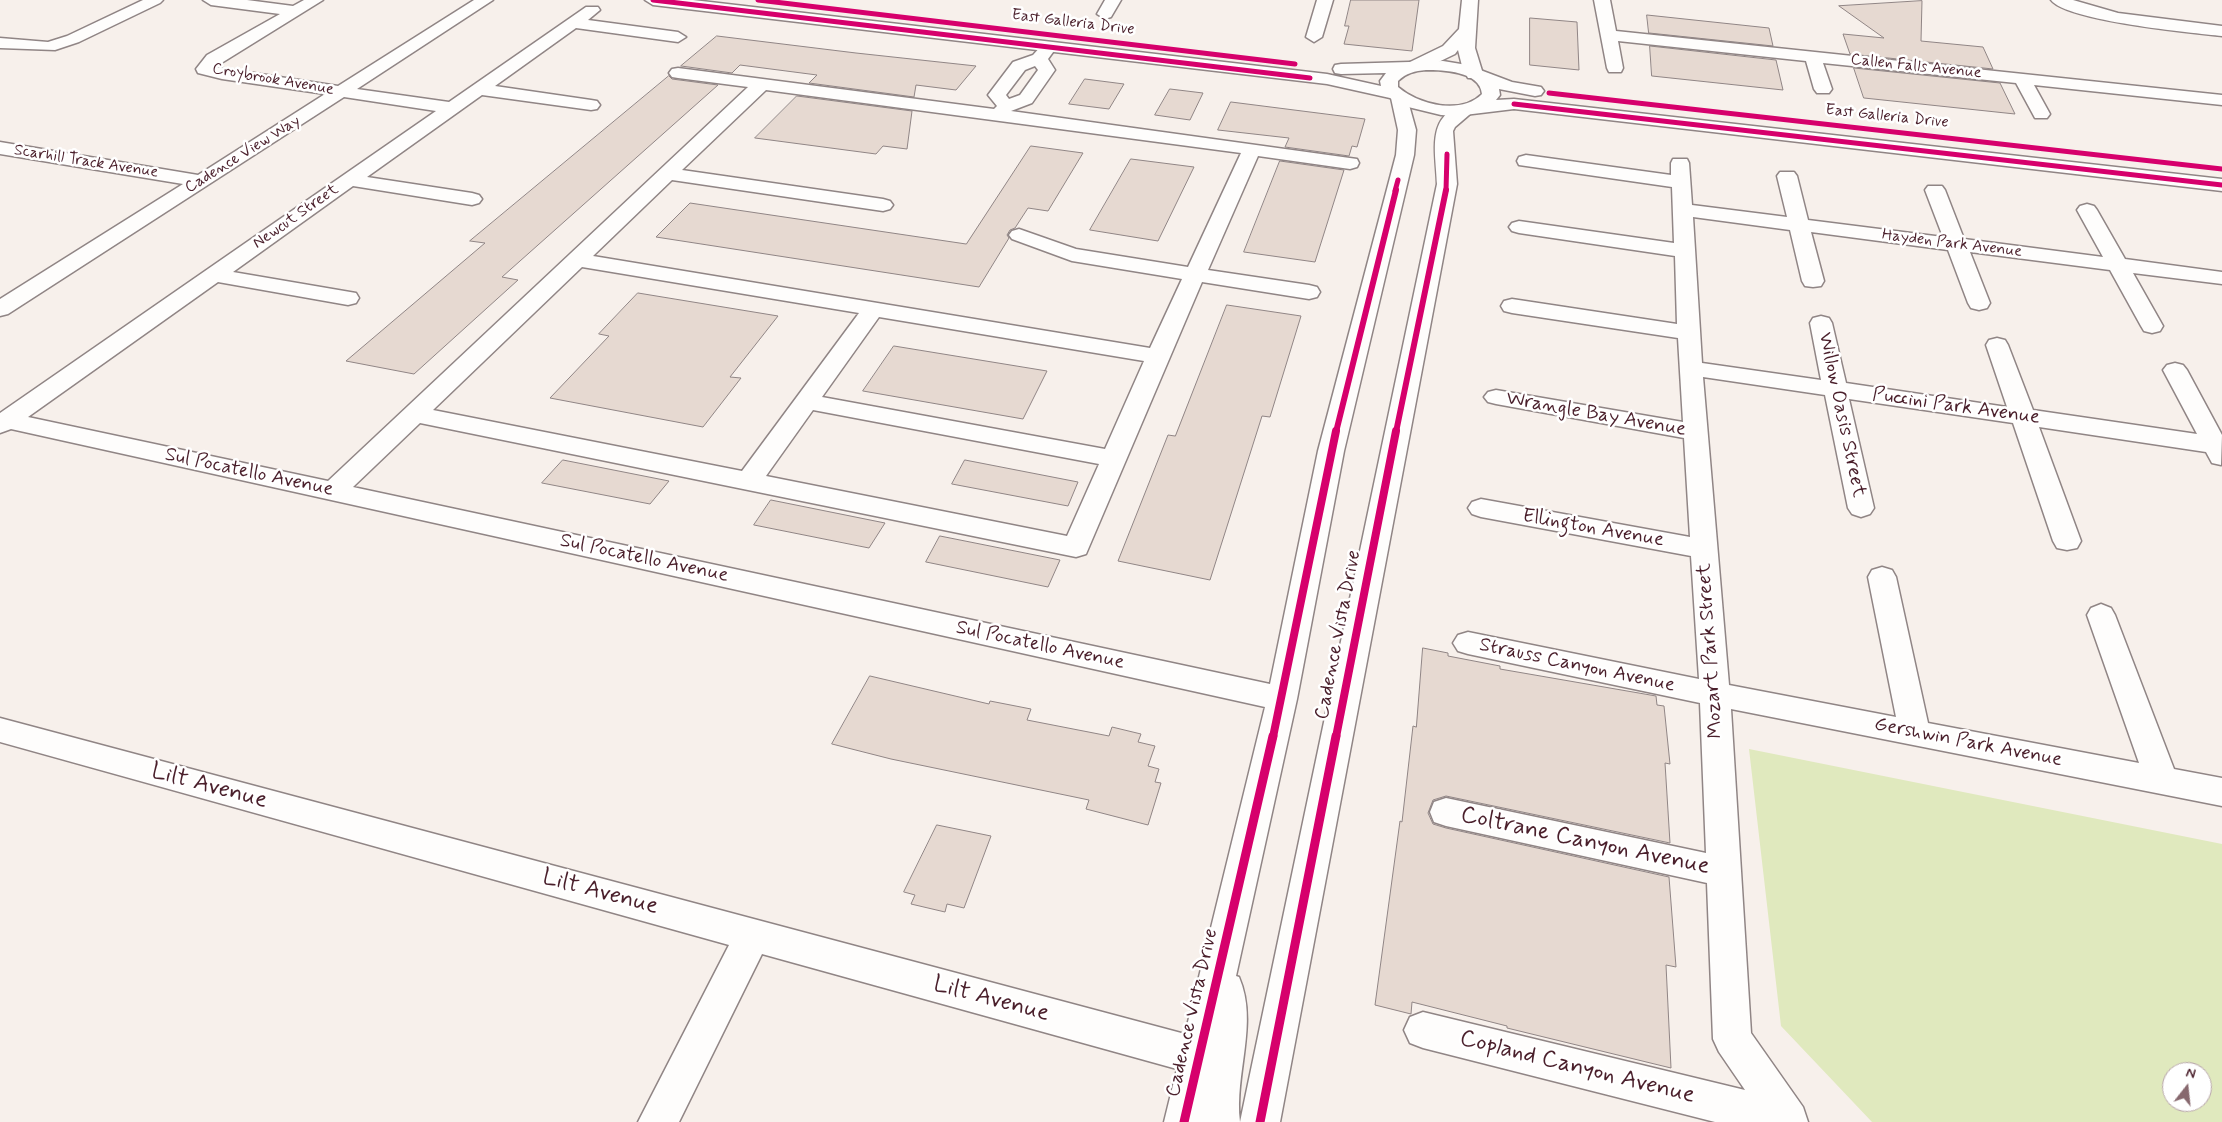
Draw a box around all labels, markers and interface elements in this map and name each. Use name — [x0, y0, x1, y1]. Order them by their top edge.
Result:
street label: East Galleria Drive — [1010, 6, 1136, 40]
street label: Callen Falls Avenue — [1850, 51, 1982, 83]
street label: Croybrook Avenue — [211, 60, 335, 100]
street label: East Galleria Drive — [1824, 101, 1950, 133]
street label: Cadence View Way — [182, 112, 304, 198]
street label: Scarhill Track Avenue — [12, 141, 160, 183]
street label: Newcut Street — [250, 180, 342, 254]
street label: Hayden Park Avenue — [1881, 226, 2023, 262]
street label: Willow Oasis Street — [1812, 330, 1870, 500]
street label: Puccini Park Avenue — [1871, 383, 2041, 431]
street label: Wrangle Bay Avenue — [1504, 387, 1688, 443]
street label: Sul Pocatello Avenue — [163, 443, 335, 503]
street label: Ellington Avenue — [1520, 505, 1666, 553]
street label: Sul Pocatello Avenue — [558, 529, 730, 589]
street label: Cadence Vista Drive — [1311, 548, 1367, 722]
street label: Mozart Park Street — [1693, 563, 1729, 739]
street label: Sul Pocatello Avenue — [954, 616, 1126, 676]
street label: Strauss Canyon Avenue — [1477, 634, 1677, 698]
street label: Gershwin Park Avenue — [1872, 713, 2064, 773]
street label: Lilt Avenue — [148, 758, 270, 816]
street label: Coltrane Canyon Avenue — [1458, 802, 1712, 882]
street label: Lilt Avenue — [539, 864, 661, 922]
street label: Cadence Vista Drive — [1162, 926, 1224, 1100]
street label: Lilt Avenue — [930, 971, 1052, 1029]
street label: Copland Canyon Avenue — [1456, 1025, 1698, 1111]
north arrow — [2162, 1062, 2212, 1112]
text: N — [2184, 1064, 2198, 1083]

